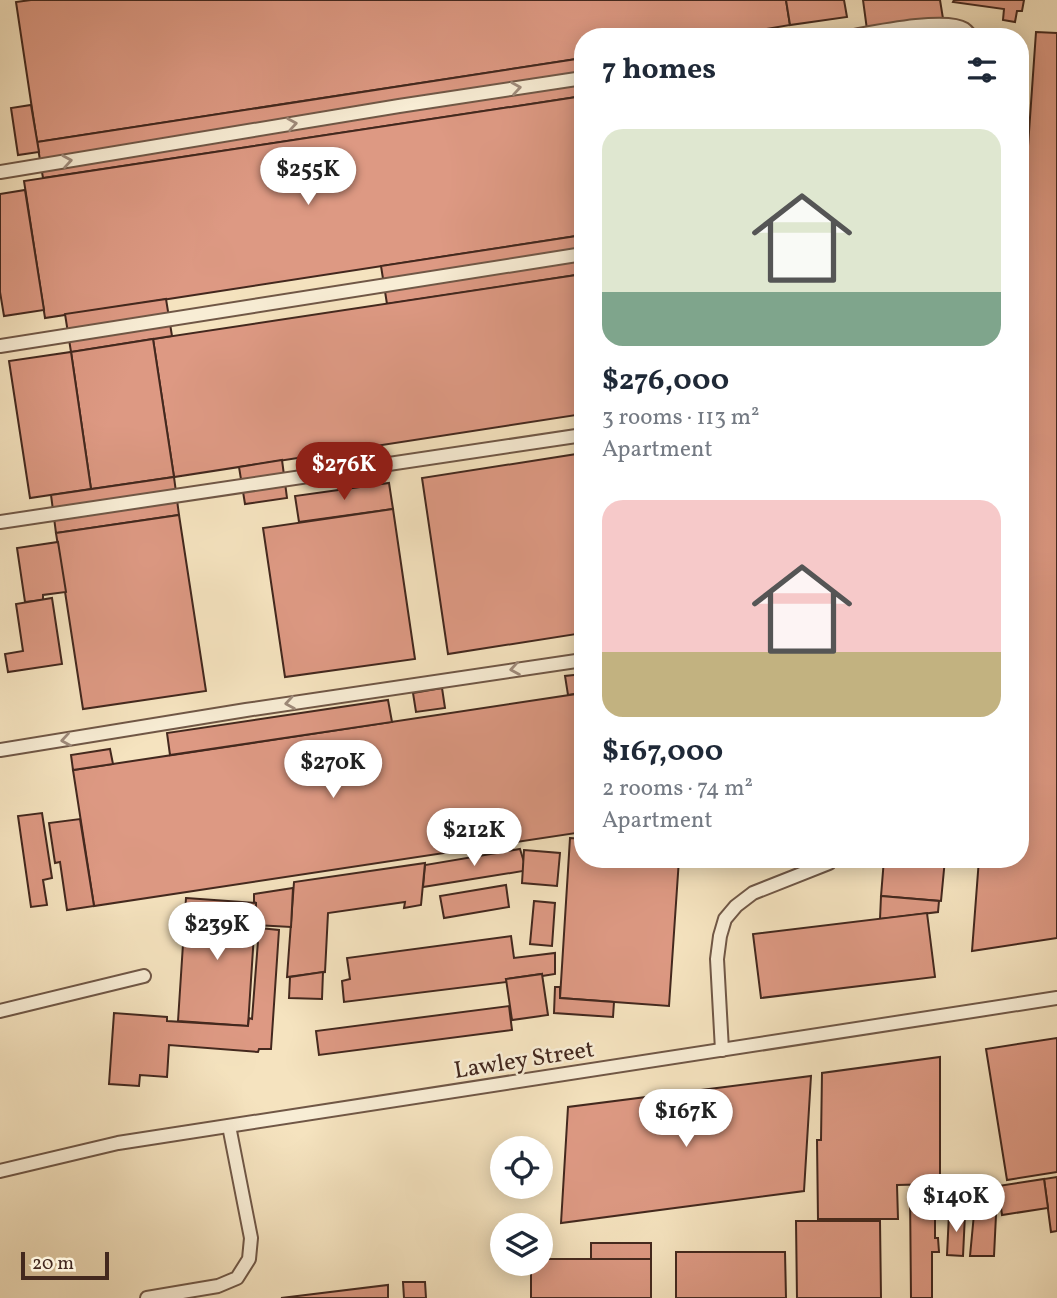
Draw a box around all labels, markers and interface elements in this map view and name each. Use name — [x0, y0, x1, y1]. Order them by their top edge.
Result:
text: 7 homes — [602, 49, 716, 91]
icon: filters — [963, 51, 1001, 89]
one-way arrow — [511, 81, 522, 96]
one-way arrow — [286, 117, 298, 132]
pin: $255K — [259, 148, 357, 207]
one-way arrow — [61, 154, 73, 169]
text: $255K — [276, 154, 340, 186]
icon: home — [739, 175, 865, 301]
text: $276,000 — [602, 360, 729, 402]
text: 3 rooms · 113 m² — [602, 402, 760, 434]
text: Apartment — [602, 434, 713, 466]
pin: $276K — [295, 442, 393, 502]
text: $276K — [312, 449, 376, 481]
icon: home — [739, 546, 865, 672]
one-way arrow — [509, 661, 521, 676]
one-way arrow — [284, 695, 296, 710]
text: $167,000 — [602, 731, 723, 773]
one-way arrow — [60, 732, 72, 747]
pin: $270K — [284, 740, 382, 800]
text: $270K — [300, 747, 366, 779]
text: 2 rooms · 74 m² — [602, 773, 753, 805]
text: Apartment — [602, 805, 713, 837]
pin: $212K — [425, 808, 523, 868]
text: $212K — [443, 815, 505, 847]
pin: $239K — [168, 902, 266, 962]
text: $239K — [184, 909, 250, 941]
street label: Lawley Street — [452, 1033, 597, 1089]
pin: $167K — [637, 1090, 735, 1149]
text: $167K — [655, 1096, 717, 1128]
map controls — [490, 1136, 553, 1276]
button: locate — [490, 1136, 553, 1199]
pin: $140K — [907, 1174, 1005, 1234]
text: $140K — [923, 1181, 989, 1213]
button: layers — [490, 1213, 553, 1276]
scale bar — [21, 1249, 108, 1281]
text: 20 m — [32, 1251, 74, 1277]

